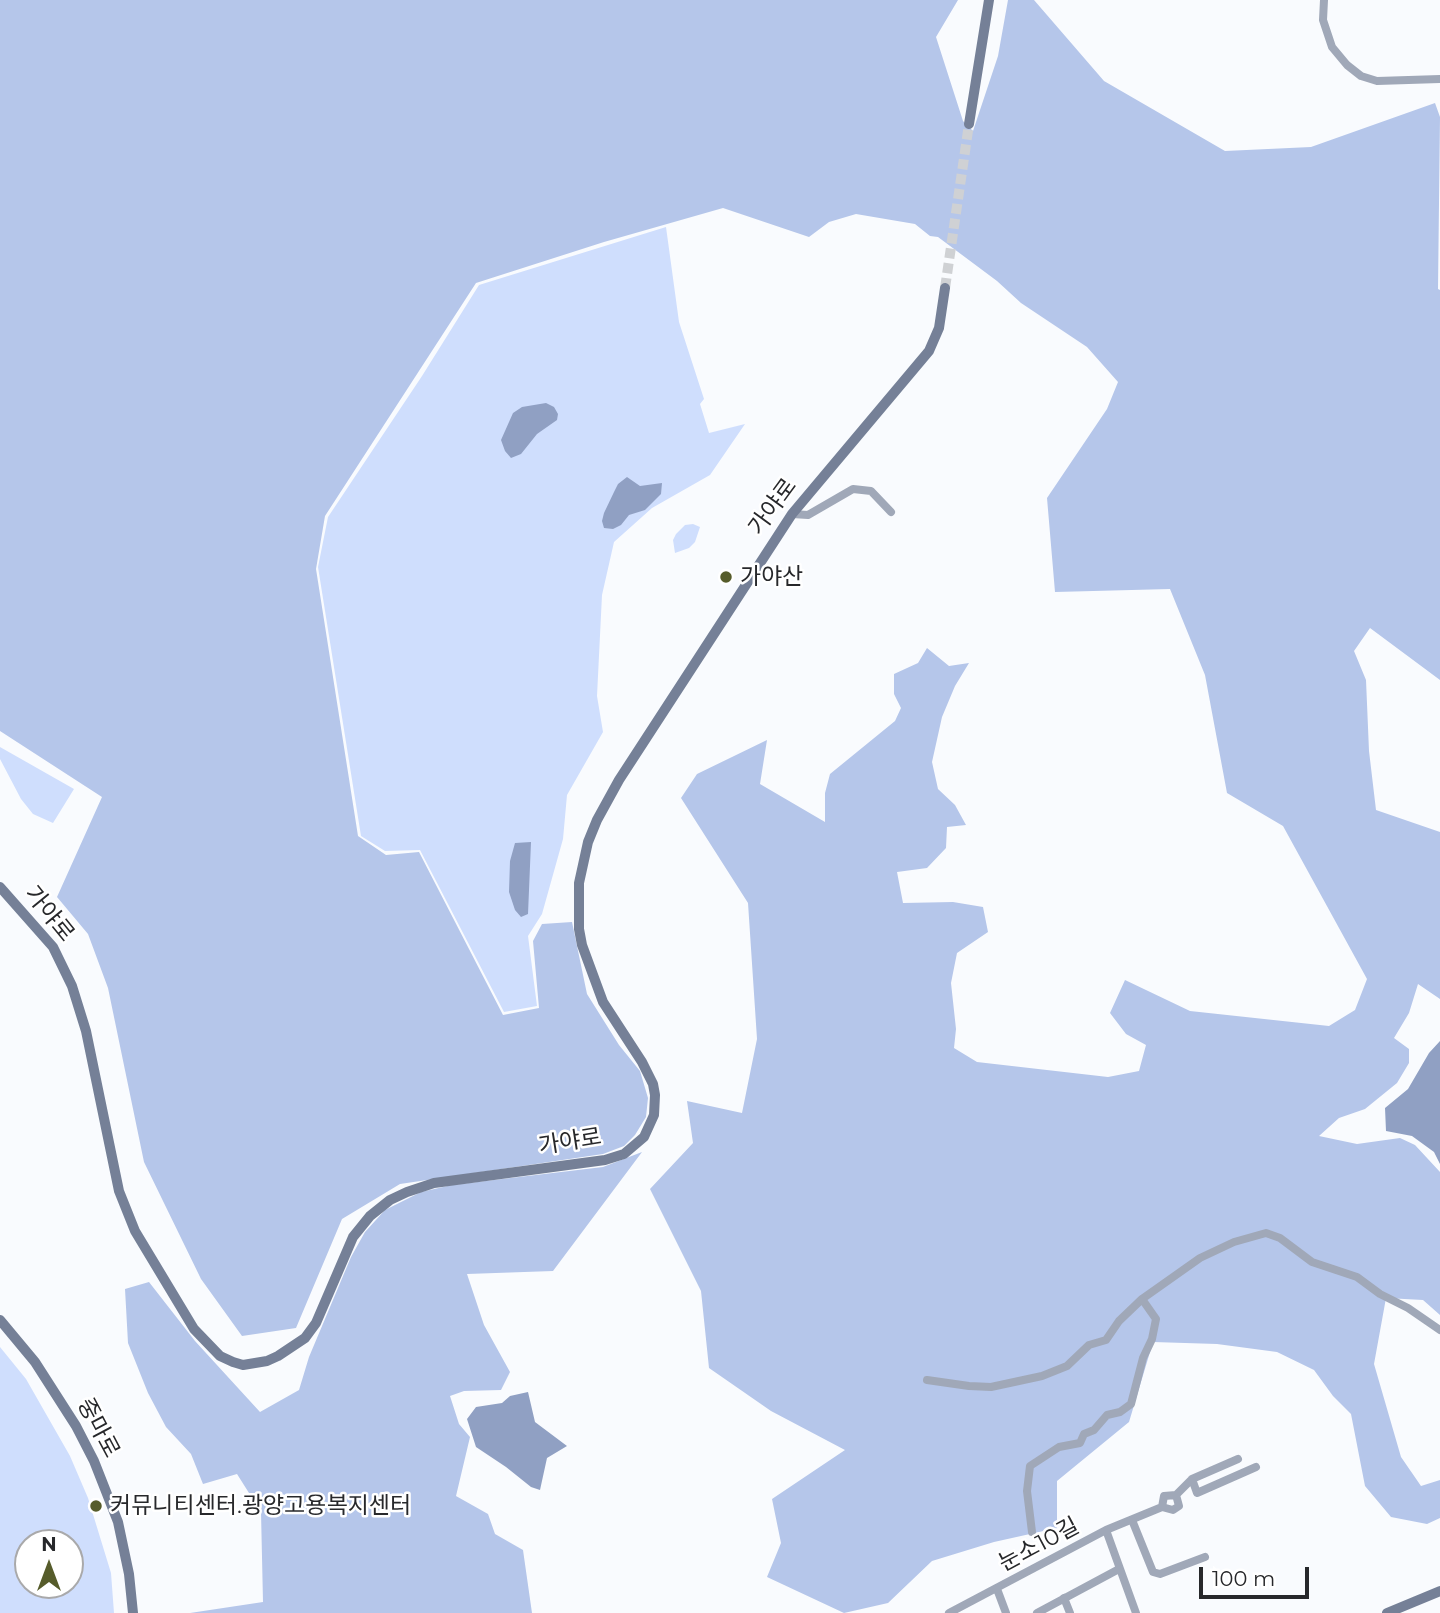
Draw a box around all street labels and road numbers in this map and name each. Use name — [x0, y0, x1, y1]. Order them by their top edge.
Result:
street label: 가야로 — [743, 473, 803, 541]
street label: 가야로 — [18, 881, 80, 947]
street label: 가야로 — [536, 1123, 604, 1161]
street label: 중마로 — [71, 1393, 125, 1463]
street label: 눈소10길 — [994, 1512, 1084, 1578]

